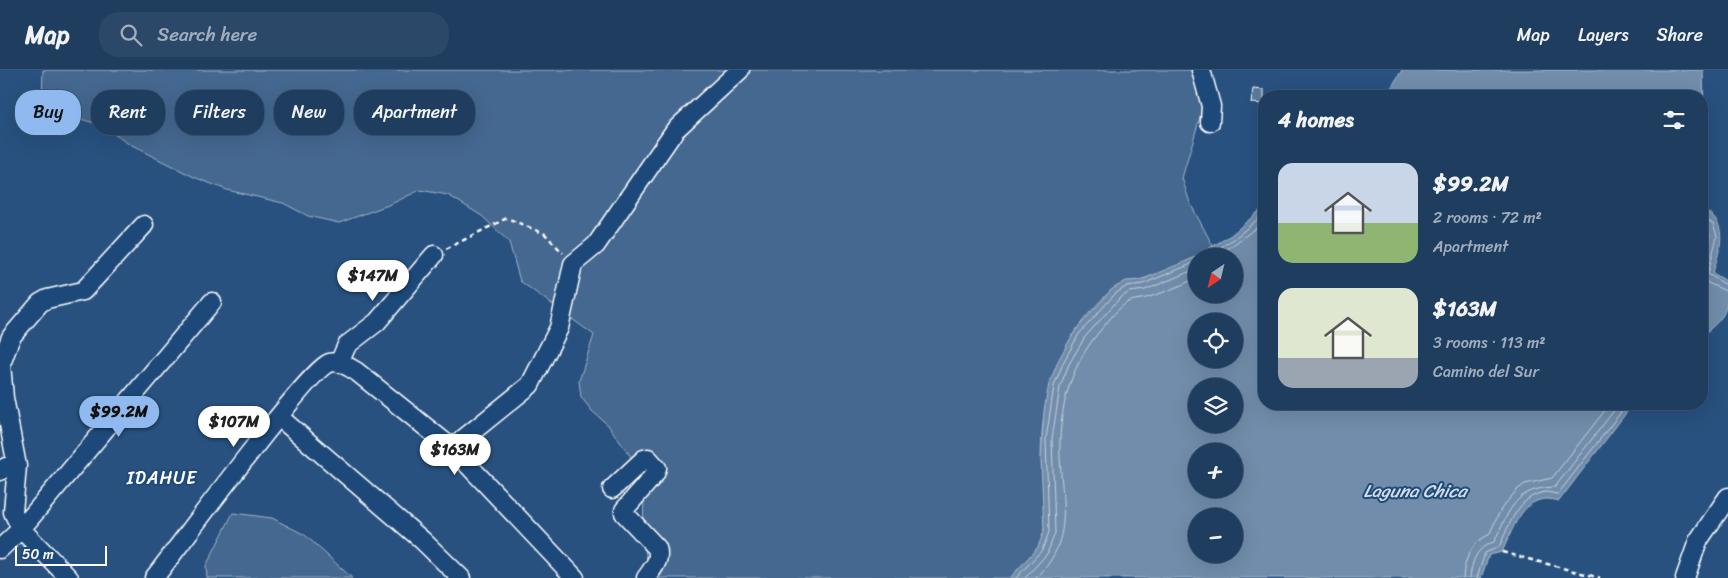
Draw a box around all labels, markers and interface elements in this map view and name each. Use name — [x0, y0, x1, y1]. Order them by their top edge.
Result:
search box — [99, 12, 449, 57]
text: Map — [25, 14, 69, 56]
text: Search here — [157, 18, 257, 51]
text: Map — [1517, 19, 1550, 51]
text: Layers — [1578, 19, 1629, 51]
text: Share — [1657, 19, 1703, 51]
icon: search — [117, 21, 145, 49]
chip: Buy — [15, 90, 81, 135]
chip: Rent — [91, 90, 165, 135]
chip: Filters — [175, 90, 264, 135]
chip: New — [274, 90, 344, 135]
chip: Apartment — [354, 90, 475, 135]
text: 4 homes — [1278, 101, 1354, 139]
icon: filters — [1660, 106, 1688, 134]
text: $99.2M — [1433, 165, 1509, 203]
icon: home — [1318, 183, 1378, 243]
text: 2 rooms · 72 m² — [1433, 203, 1542, 232]
text: Apartment — [1433, 232, 1509, 261]
north arrow — [1188, 248, 1242, 302]
map controls — [1188, 248, 1243, 563]
pin: $147M — [338, 260, 408, 302]
text: $147M — [348, 261, 398, 290]
text: $163M — [1433, 290, 1497, 328]
icon: home — [1318, 308, 1378, 368]
button: locate — [1188, 313, 1243, 368]
text: 3 rooms · 113 m² — [1433, 328, 1545, 357]
text: Camino del Sur — [1433, 357, 1539, 386]
button: layers — [1188, 378, 1243, 433]
pin: $99.2M — [78, 396, 160, 438]
text: $99.2M — [90, 397, 148, 426]
pin: $107M — [199, 406, 269, 448]
text: $107M — [209, 407, 259, 436]
pin: $163M — [420, 434, 490, 476]
text: $163M — [431, 435, 479, 464]
button: + — [1188, 443, 1243, 498]
district label: IDAHUE — [126, 462, 197, 494]
water label: Laguna Chica — [1363, 475, 1469, 507]
button: − — [1188, 508, 1243, 563]
text: 50 m — [22, 542, 54, 567]
scale bar — [15, 543, 108, 566]

